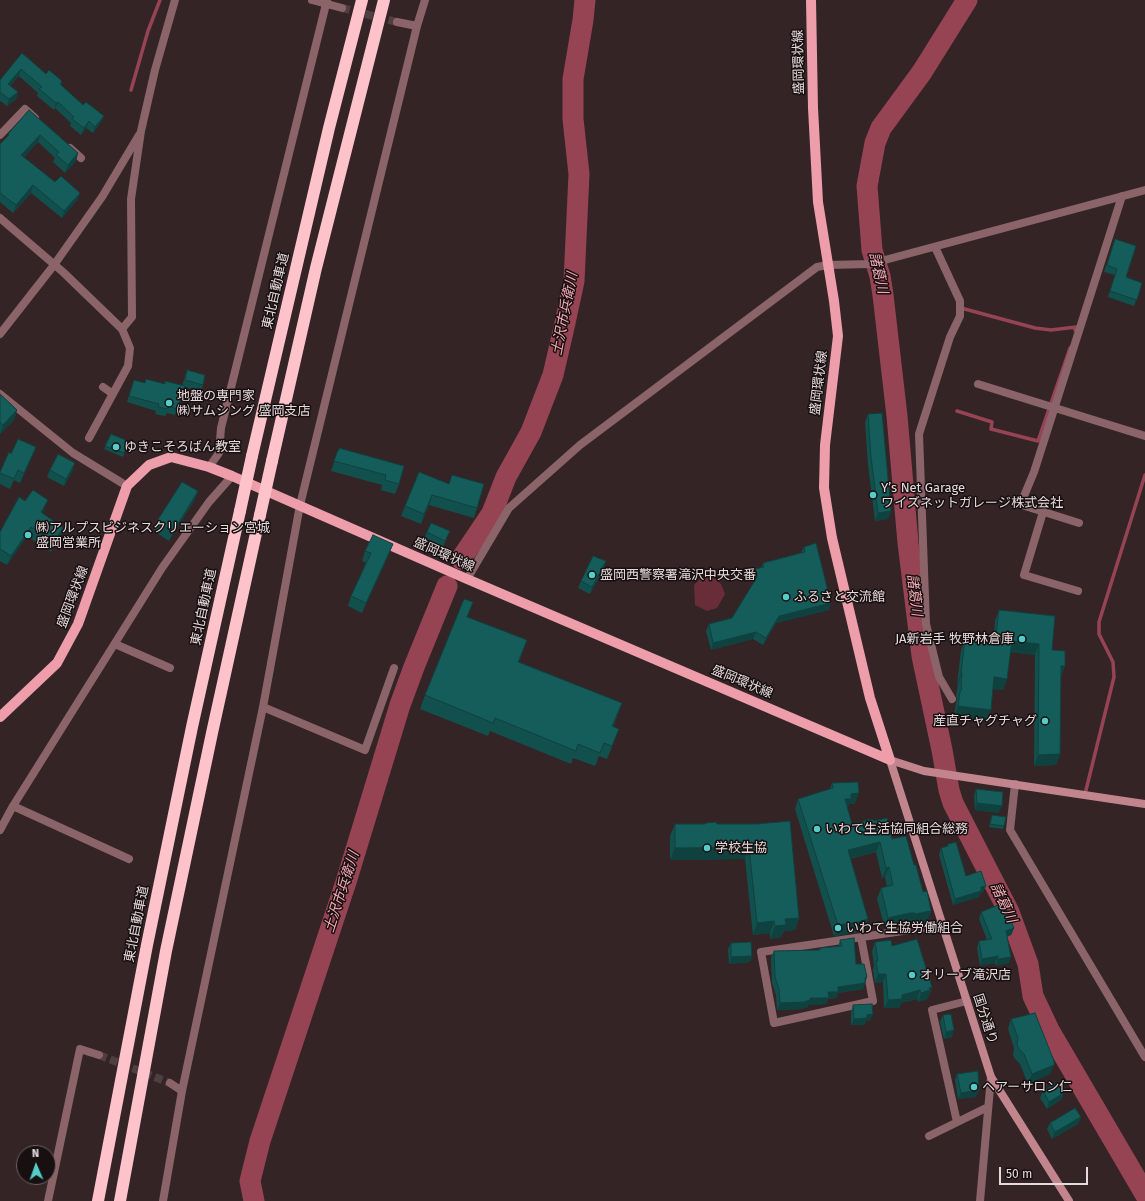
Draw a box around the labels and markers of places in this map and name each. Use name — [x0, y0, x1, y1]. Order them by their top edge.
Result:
place label: 地盤の専門家 ㈱サムシング 盛岡支店 — [177, 388, 310, 419]
marker: 地盤の専門家 ㈱サムシング 盛岡支店 — [164, 398, 174, 408]
place label: ゆきこそろばん教室 — [124, 439, 241, 455]
marker: ゆきこそろばん教室 — [111, 442, 121, 452]
place label: Y’s Net Garage ワイズネットガレージ株式会社 — [881, 480, 1063, 511]
marker: Y’s Net Garage ワイズネットガレージ株式会社 — [868, 490, 878, 500]
place label: ㈱アルプスビジネスクリエーション宮城 盛岡営業所 — [36, 520, 270, 551]
marker: ㈱アルプスビジネスクリエーション宮城 盛岡営業所 — [23, 530, 33, 540]
place label: 盛岡西警察署滝沢中央交番 — [600, 567, 756, 583]
marker: 盛岡西警察署滝沢中央交番 — [587, 570, 597, 580]
place label: ふるさと交流館 — [794, 589, 885, 605]
marker: ふるさと交流館 — [781, 592, 791, 602]
place label: JA新岩手 牧野林倉庫 — [895, 631, 1014, 647]
marker: JA新岩手 牧野林倉庫 — [1017, 634, 1027, 644]
place label: 産直チャグチャグ — [933, 713, 1037, 729]
marker: 産直チャグチャグ — [1040, 716, 1050, 726]
place label: いわて生活協同組合総務 — [825, 821, 968, 837]
marker: いわて生活協同組合総務 — [812, 824, 822, 834]
place label: 学校生協 — [715, 840, 767, 856]
marker: 学校生協 — [702, 843, 712, 853]
place label: いわて生協労働組合 — [846, 920, 963, 936]
marker: いわて生協労働組合 — [833, 923, 843, 933]
place label: オリーブ滝沢店 — [920, 967, 1011, 983]
marker: オリーブ滝沢店 — [907, 970, 917, 980]
place label: ヘアーサロン仁 — [982, 1079, 1072, 1095]
marker: ヘアーサロン仁 — [969, 1082, 979, 1092]

